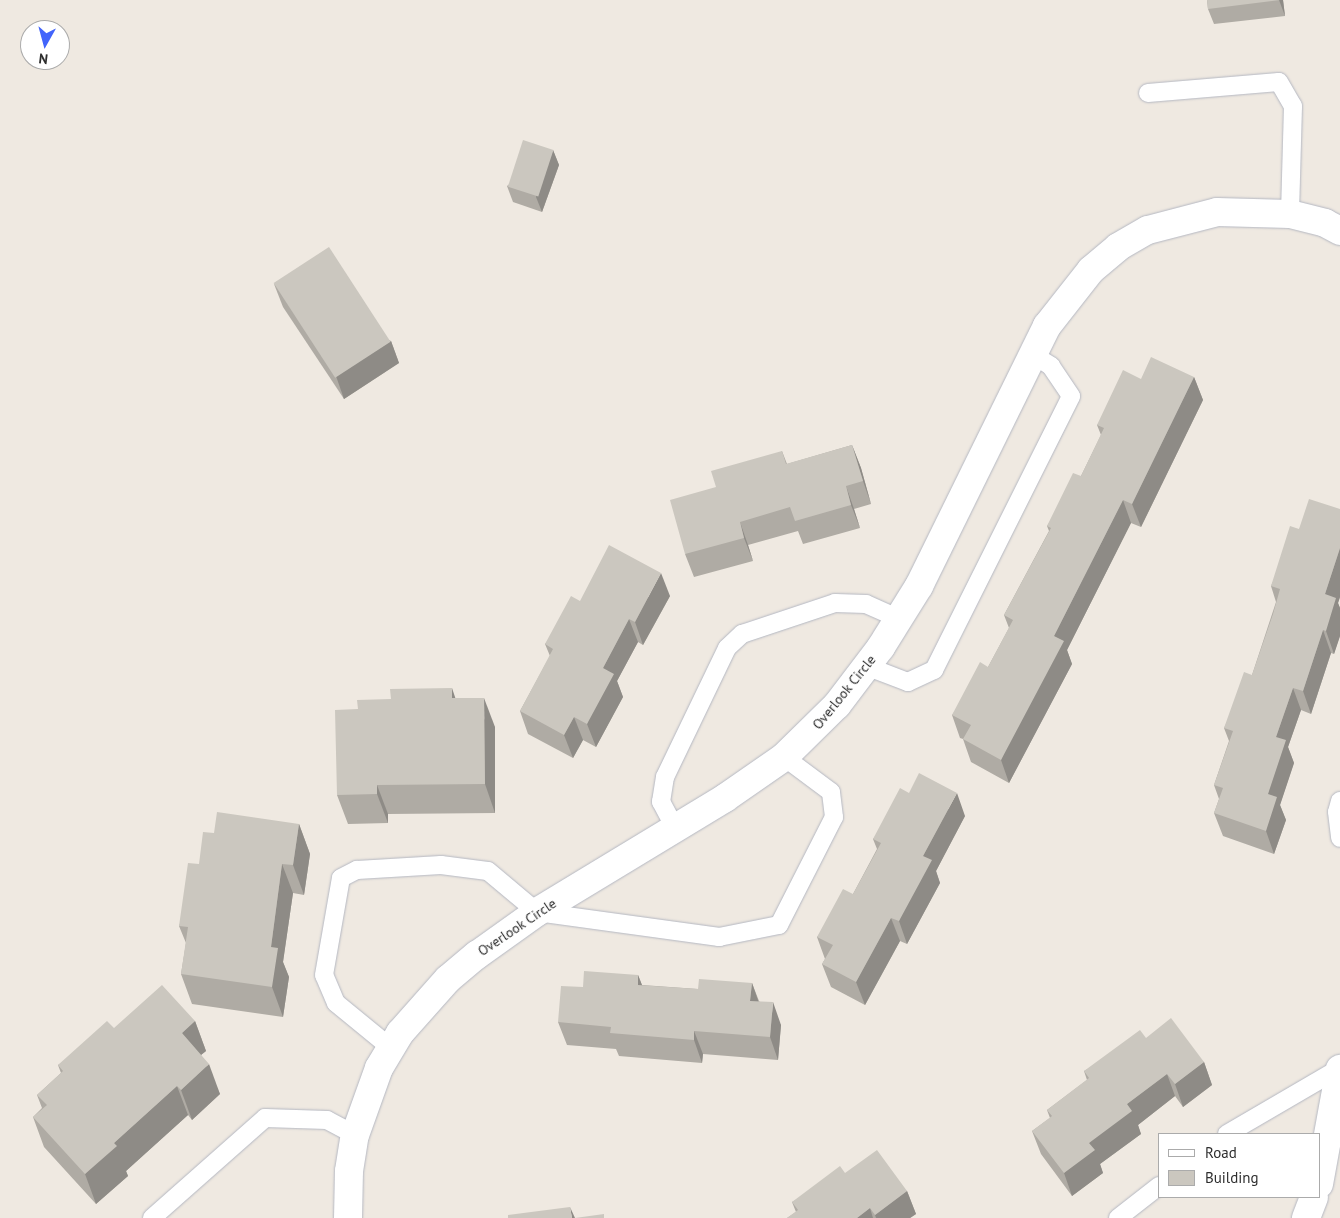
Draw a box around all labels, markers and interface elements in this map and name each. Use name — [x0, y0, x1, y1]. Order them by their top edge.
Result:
north arrow — [20, 20, 70, 70]
text: N — [38, 49, 49, 68]
street label: Overlook Circle — [809, 651, 879, 733]
street label: Overlook Circle — [474, 894, 560, 960]
legend — [1158, 1133, 1320, 1198]
text: Road — [1205, 1143, 1237, 1162]
text: Building — [1205, 1168, 1259, 1187]

